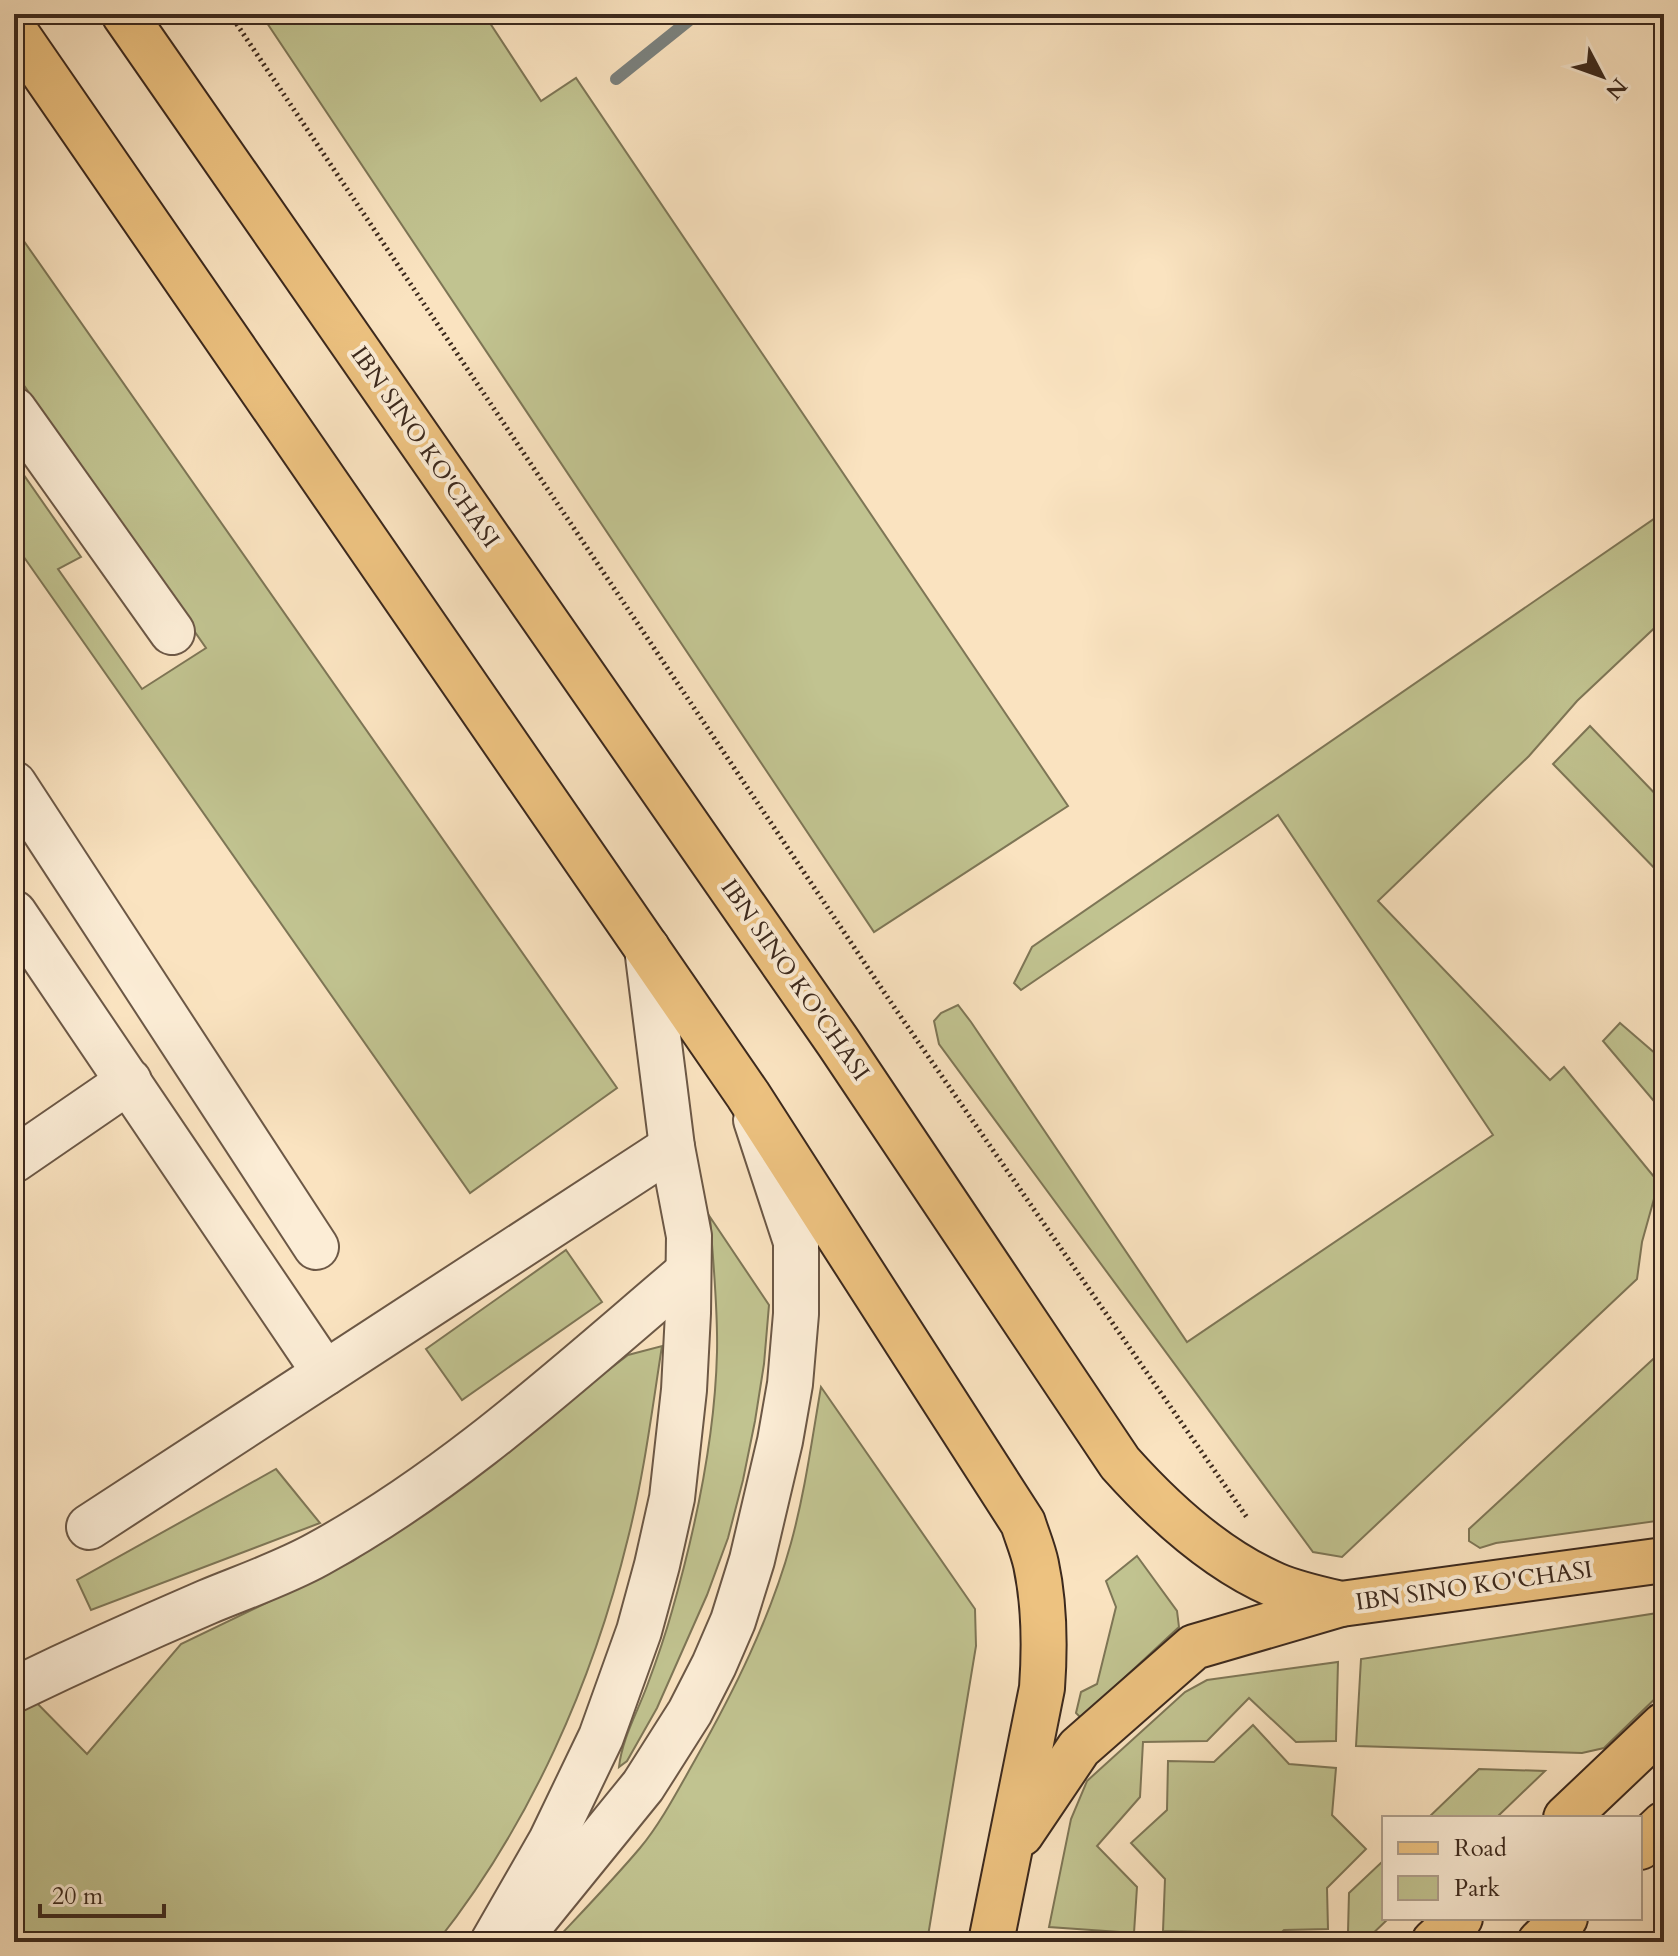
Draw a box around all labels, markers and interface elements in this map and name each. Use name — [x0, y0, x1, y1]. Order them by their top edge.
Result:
north arrow — [1562, 36, 1642, 116]
text: N — [1599, 71, 1634, 106]
street label: IBN SINO KO'CHASI — [343, 340, 507, 554]
street label: IBN SINO KO'CHASI — [713, 873, 877, 1087]
street label: IBN SINO KO'CHASI — [1353, 1553, 1595, 1619]
legend — [1382, 1816, 1642, 1920]
text: Road — [1454, 1832, 1507, 1865]
scale bar — [40, 1868, 164, 1918]
text: Park — [1454, 1872, 1500, 1905]
text: 20 m — [52, 1880, 104, 1913]

